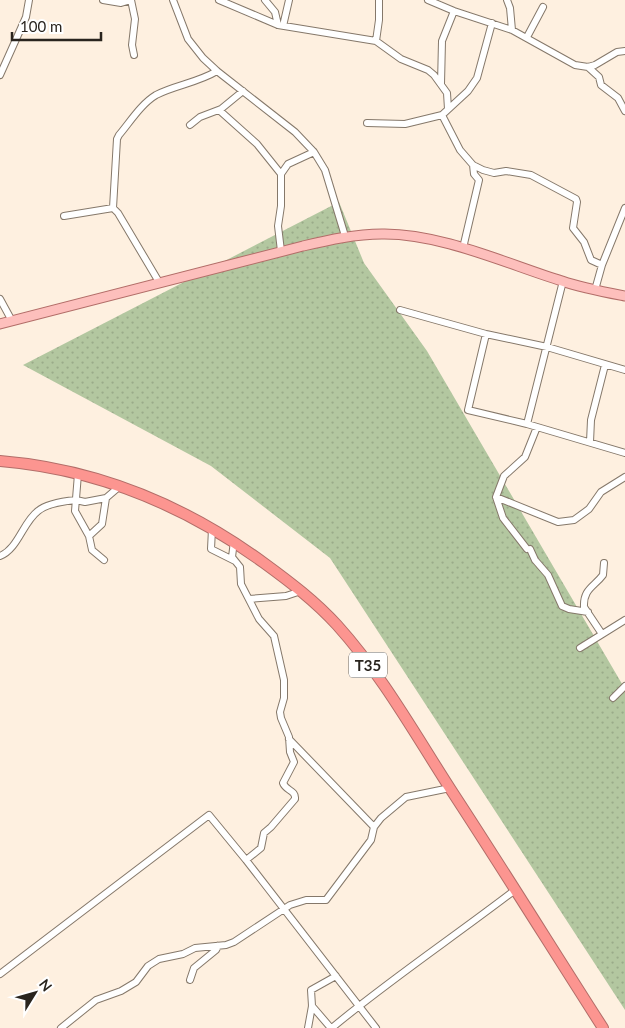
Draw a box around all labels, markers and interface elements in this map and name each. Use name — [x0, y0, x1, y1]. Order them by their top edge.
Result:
scale bar — [12, 10, 101, 42]
text: 100 m — [20, 17, 62, 35]
road number: T35 — [349, 652, 387, 678]
north arrow — [10, 968, 60, 1018]
text: N — [36, 975, 56, 994]

